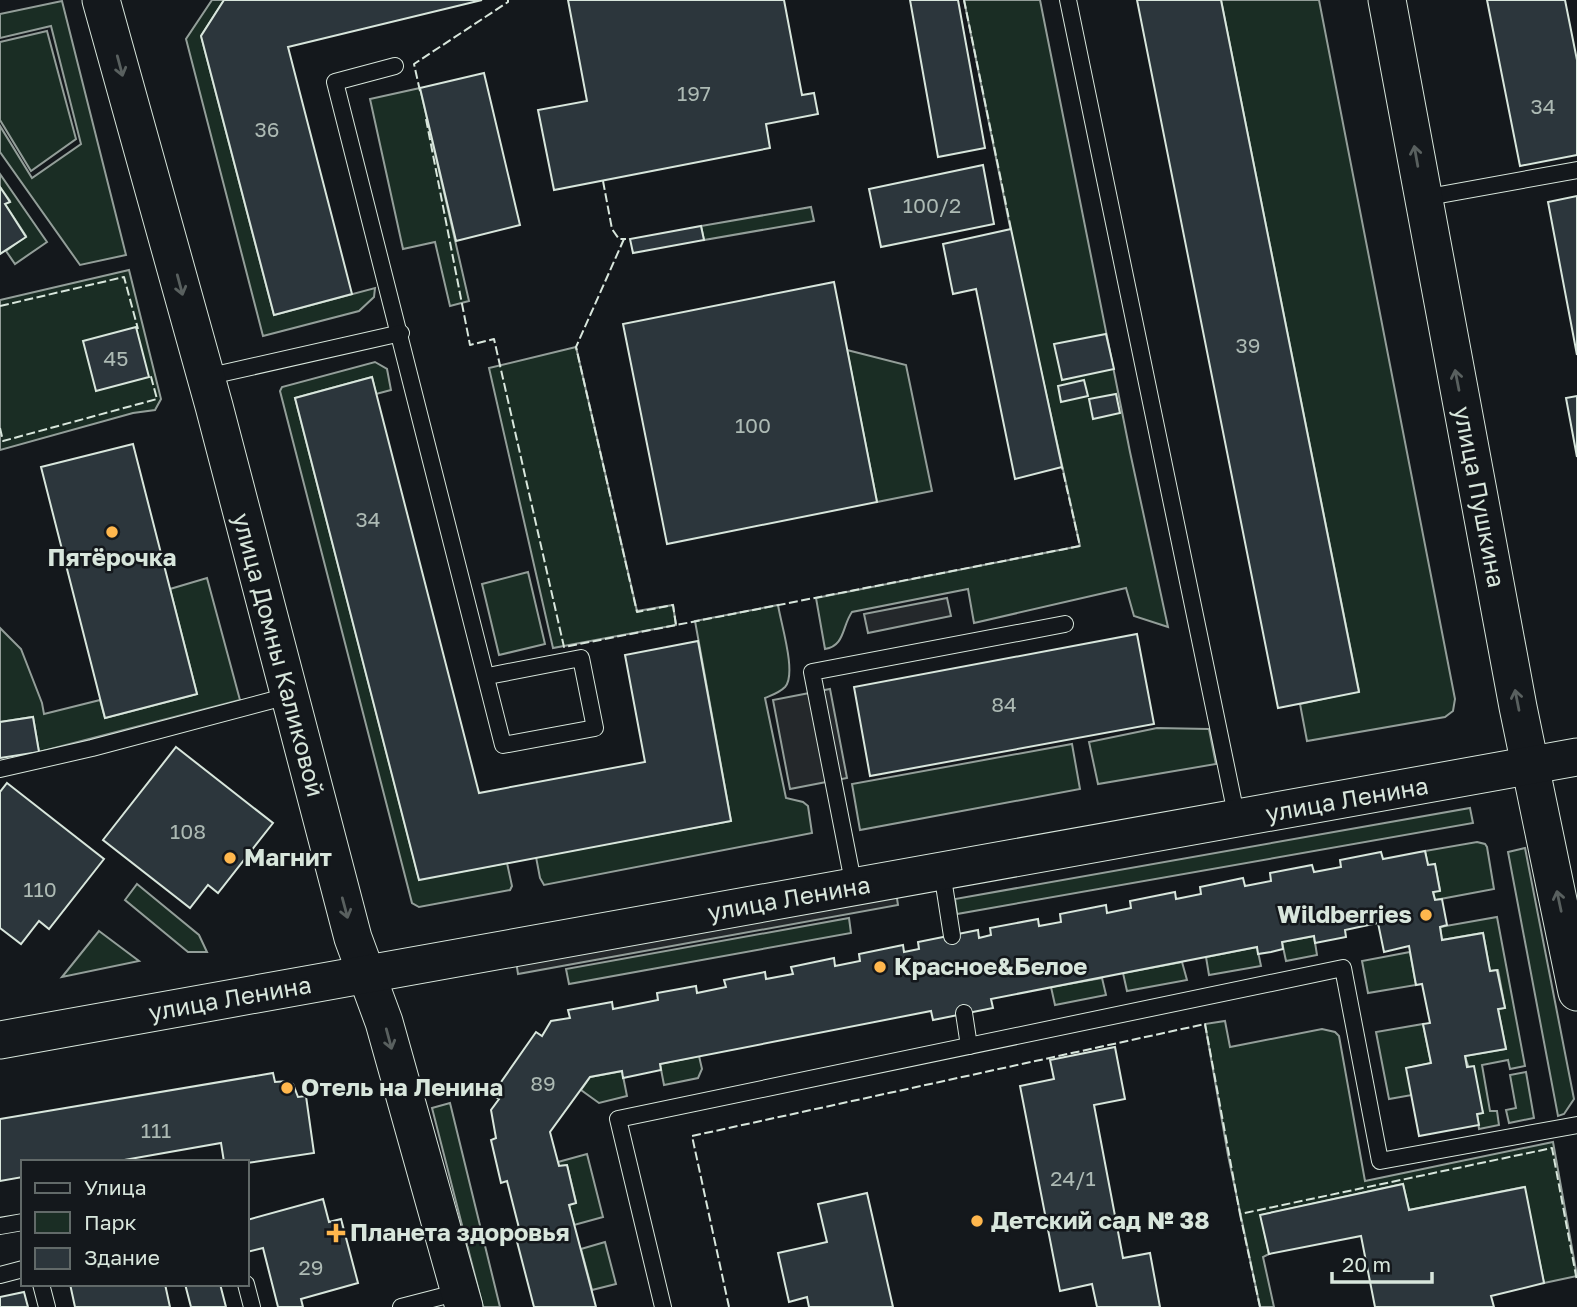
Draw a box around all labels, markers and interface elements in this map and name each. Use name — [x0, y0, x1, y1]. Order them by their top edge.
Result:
one-way arrow — [114, 55, 127, 77]
house number: 197 — [677, 80, 711, 106]
house number: 34 — [1530, 93, 1556, 119]
house number: 36 — [255, 116, 280, 142]
one-way arrow — [1408, 145, 1422, 168]
house number: 100/2 — [903, 192, 961, 218]
one-way arrow — [175, 274, 188, 296]
house number: 39 — [1236, 332, 1261, 358]
house number: 45 — [104, 345, 129, 371]
one-way arrow — [1450, 369, 1463, 392]
street label: улица Пушкина — [1449, 404, 1512, 590]
house number: 100 — [735, 412, 771, 438]
house number: 34 — [355, 506, 381, 532]
street label: улица Домны Каликовой — [228, 510, 331, 800]
marker: Пятёрочка — [104, 524, 120, 540]
place label: Пятёрочка — [47, 542, 177, 571]
one-way arrow — [1509, 689, 1523, 712]
house number: 84 — [991, 691, 1017, 717]
street label: улица Ленина — [1263, 770, 1430, 827]
house number: 108 — [170, 818, 206, 844]
place label: Магнит — [244, 842, 332, 871]
marker: Магнит — [222, 850, 238, 866]
street label: улица Ленина — [705, 869, 872, 926]
house number: 110 — [23, 876, 57, 902]
one-way arrow — [1552, 890, 1566, 913]
one-way arrow — [339, 896, 352, 918]
place label: Wildberries — [1277, 899, 1412, 928]
marker: Wildberries — [1418, 907, 1434, 923]
place label: Красное&Белое — [894, 951, 1087, 980]
marker: Красное&Белое — [872, 959, 888, 975]
street label: улица Ленина — [146, 969, 313, 1026]
one-way arrow — [383, 1027, 396, 1050]
house number: 89 — [530, 1070, 556, 1096]
place label: Отель на Ленина — [301, 1072, 503, 1101]
marker: Отель на Ленина — [279, 1080, 295, 1096]
house number: 111 — [141, 1117, 171, 1143]
legend — [21, 1160, 248, 1286]
house number: 24/1 — [1050, 1165, 1096, 1191]
text: Улица — [84, 1174, 147, 1200]
place label: Детский сад № 38 — [991, 1205, 1210, 1234]
text: Парк — [84, 1209, 137, 1235]
marker: Детский сад № 38 — [969, 1213, 985, 1229]
place label: Планета здоровья — [350, 1217, 570, 1246]
marker: Планета здоровья — [328, 1225, 344, 1241]
scale bar — [1332, 1240, 1432, 1284]
text: Здание — [84, 1244, 160, 1270]
text: 20 m — [1342, 1251, 1391, 1277]
house number: 29 — [299, 1254, 323, 1280]

